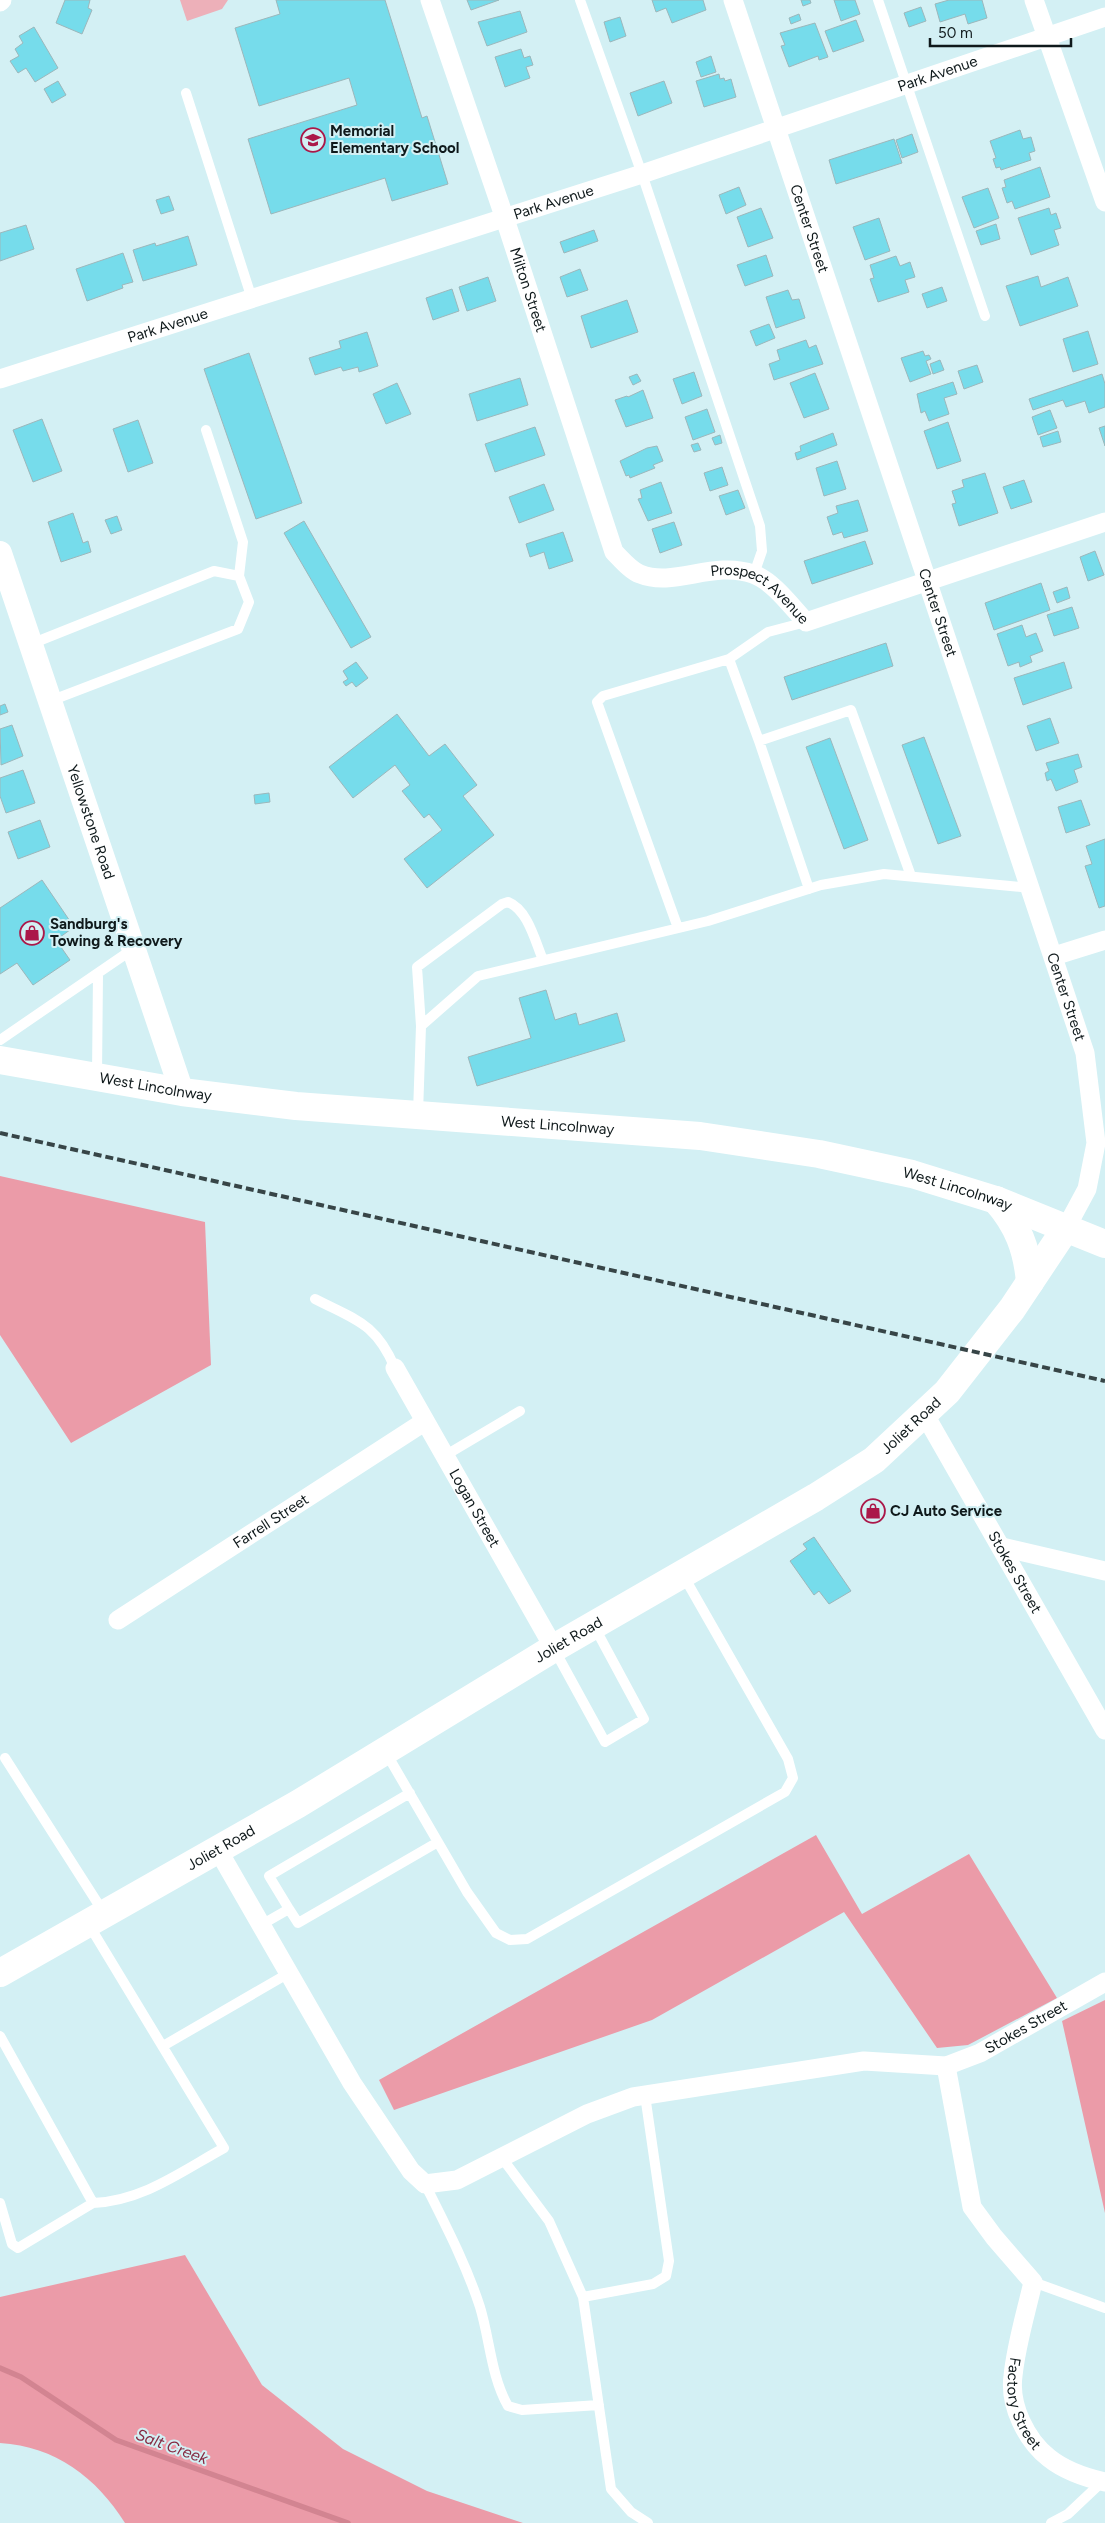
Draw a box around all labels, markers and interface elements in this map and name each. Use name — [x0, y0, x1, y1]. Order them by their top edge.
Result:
scale bar — [930, 15, 1071, 47]
text: 50 m — [938, 24, 973, 42]
street label: Park Avenue — [895, 52, 980, 96]
place label: Memorial Elementary School — [330, 122, 460, 157]
school or university icon: Memorial Elementary School — [300, 127, 326, 153]
street label: Park Avenue — [511, 181, 596, 223]
street label: Center Street — [786, 182, 833, 275]
street label: Milton Street — [506, 245, 551, 335]
street label: Park Avenue — [125, 304, 210, 347]
street label: Prospect Avenue — [709, 561, 813, 628]
street label: Center Street — [915, 566, 961, 660]
street label: Yellowstone Road — [63, 763, 118, 882]
place label: Sandburg's Towing & Recovery — [50, 915, 183, 950]
shop icon: Sandburg's Towing & Recovery — [19, 920, 45, 946]
street label: Center Street — [1043, 950, 1089, 1044]
street label: West Lincolnway — [98, 1069, 213, 1105]
street label: West Lincolnway — [500, 1112, 615, 1139]
street label: West Lincolnway — [901, 1163, 1015, 1215]
street label: Joliet Road — [877, 1393, 945, 1458]
street label: Logan Street — [445, 1466, 504, 1551]
street label: Farrell Street — [230, 1490, 312, 1552]
shop icon: CJ Auto Service — [860, 1498, 886, 1524]
place label: CJ Auto Service — [890, 1502, 1003, 1520]
street label: Stokes Street — [984, 1528, 1046, 1617]
street label: Joliet Road — [531, 1613, 606, 1667]
street label: Joliet Road — [184, 1821, 258, 1874]
street label: Stokes Street — [982, 1996, 1070, 2057]
street label: Factory Street — [1003, 2356, 1045, 2454]
water label: Salt Creek — [133, 2425, 212, 2469]

